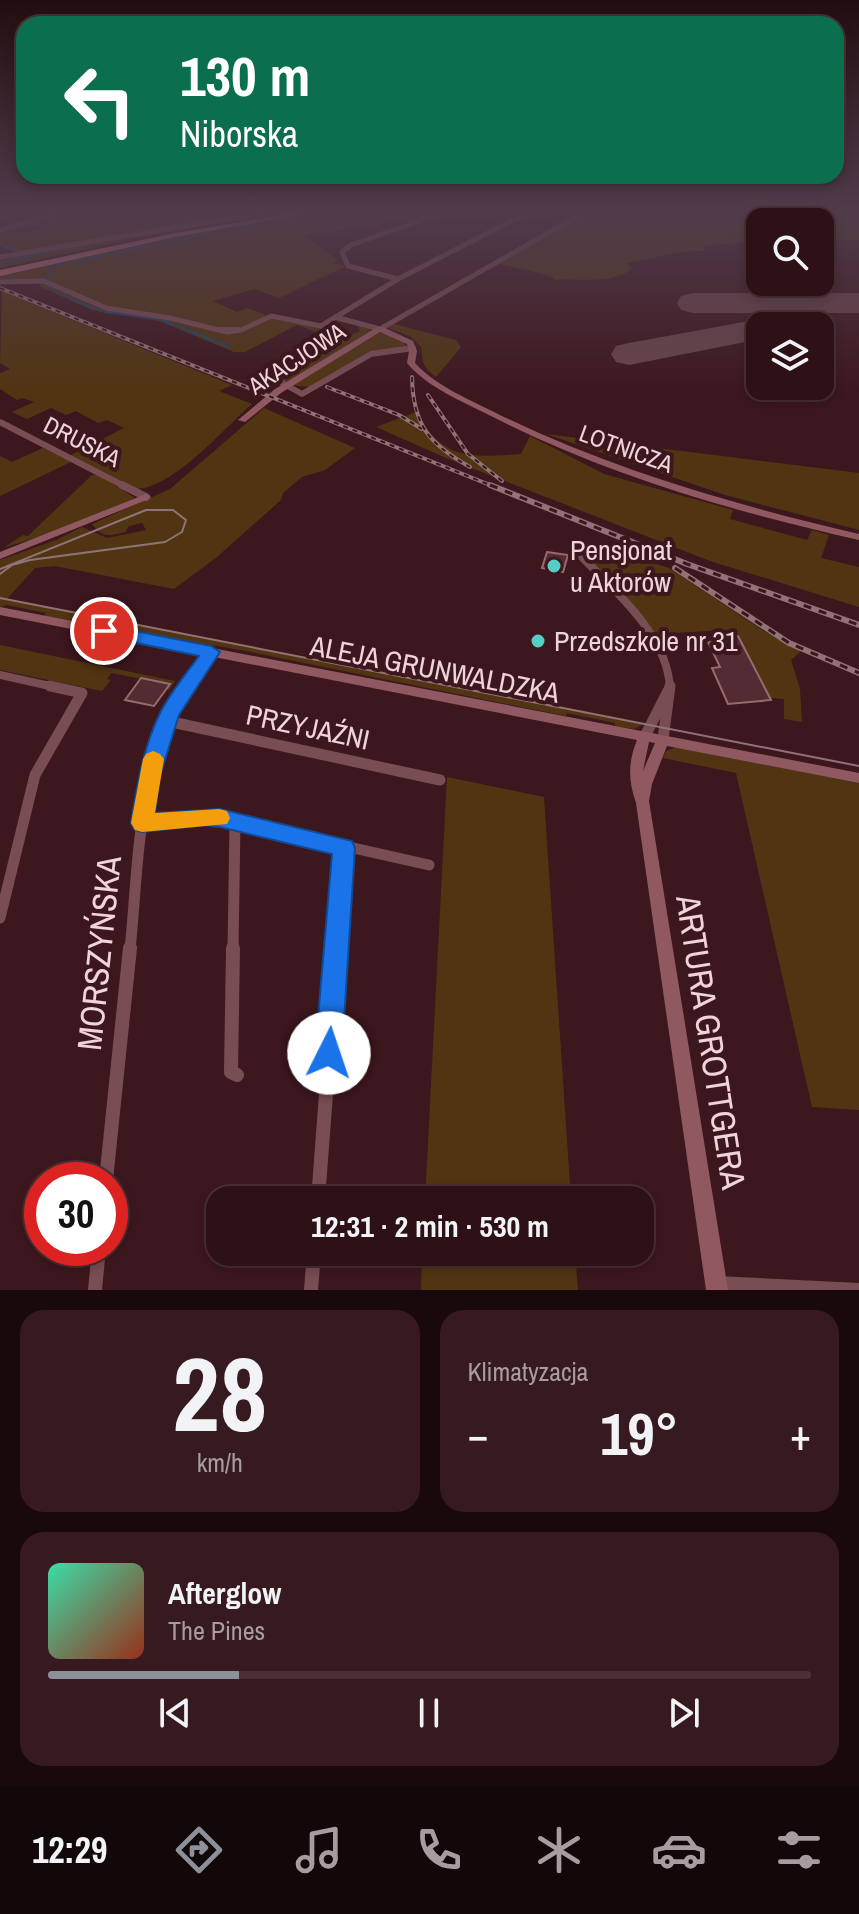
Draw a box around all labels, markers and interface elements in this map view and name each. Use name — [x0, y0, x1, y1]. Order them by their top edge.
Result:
text: 130 m — [180, 38, 310, 113]
icon: left — [48, 48, 152, 152]
text: Niborska — [180, 110, 298, 158]
map controls — [746, 208, 834, 400]
button: search — [746, 208, 834, 296]
button: layers — [746, 312, 834, 400]
street label: AKACJOWA — [241, 314, 352, 402]
street label: DRUSKA — [39, 408, 127, 474]
street label: LOTNICZA — [575, 416, 678, 480]
place label: Pensjonat u Aktorów — [570, 531, 672, 601]
marker: Pensjonat u Aktorów — [545, 557, 563, 575]
pin — [70, 597, 138, 665]
icon: arrive — [82, 609, 126, 653]
place label: Przedszkole nr 31 — [554, 622, 738, 660]
street label: ALEJA GRUNWALDZKA — [306, 626, 563, 712]
marker: Przedszkole nr 31 — [529, 632, 547, 650]
street label: PRZYJAŹNI — [243, 695, 373, 759]
street label: MORSZYŃSKA — [66, 853, 132, 1052]
street label: ARTURA GROTTGERA — [665, 891, 757, 1193]
position arrow — [287, 1011, 371, 1095]
speed limit sign: 30 — [24, 1162, 128, 1266]
text: 12:31 · 2 min · 530 m — [311, 1206, 549, 1246]
text: 28 — [172, 1323, 267, 1463]
text: Klimatyzacja — [468, 1354, 588, 1389]
text: 19° — [600, 1393, 679, 1474]
text: − — [468, 1404, 489, 1464]
text: + — [790, 1404, 811, 1464]
text: km/h — [197, 1445, 243, 1480]
text: Afterglow — [168, 1573, 281, 1613]
text: The Pines — [168, 1613, 265, 1648]
icon: previous — [153, 1691, 197, 1735]
icon: pause — [407, 1691, 451, 1735]
icon: next — [662, 1691, 706, 1735]
icon: directions — [171, 1822, 227, 1878]
icon: music — [291, 1822, 347, 1878]
icon: phone — [411, 1822, 467, 1878]
icon: climate — [531, 1822, 587, 1878]
icon: car — [651, 1822, 707, 1878]
icon: filters — [771, 1822, 827, 1878]
text: 12:29 — [32, 1826, 107, 1874]

